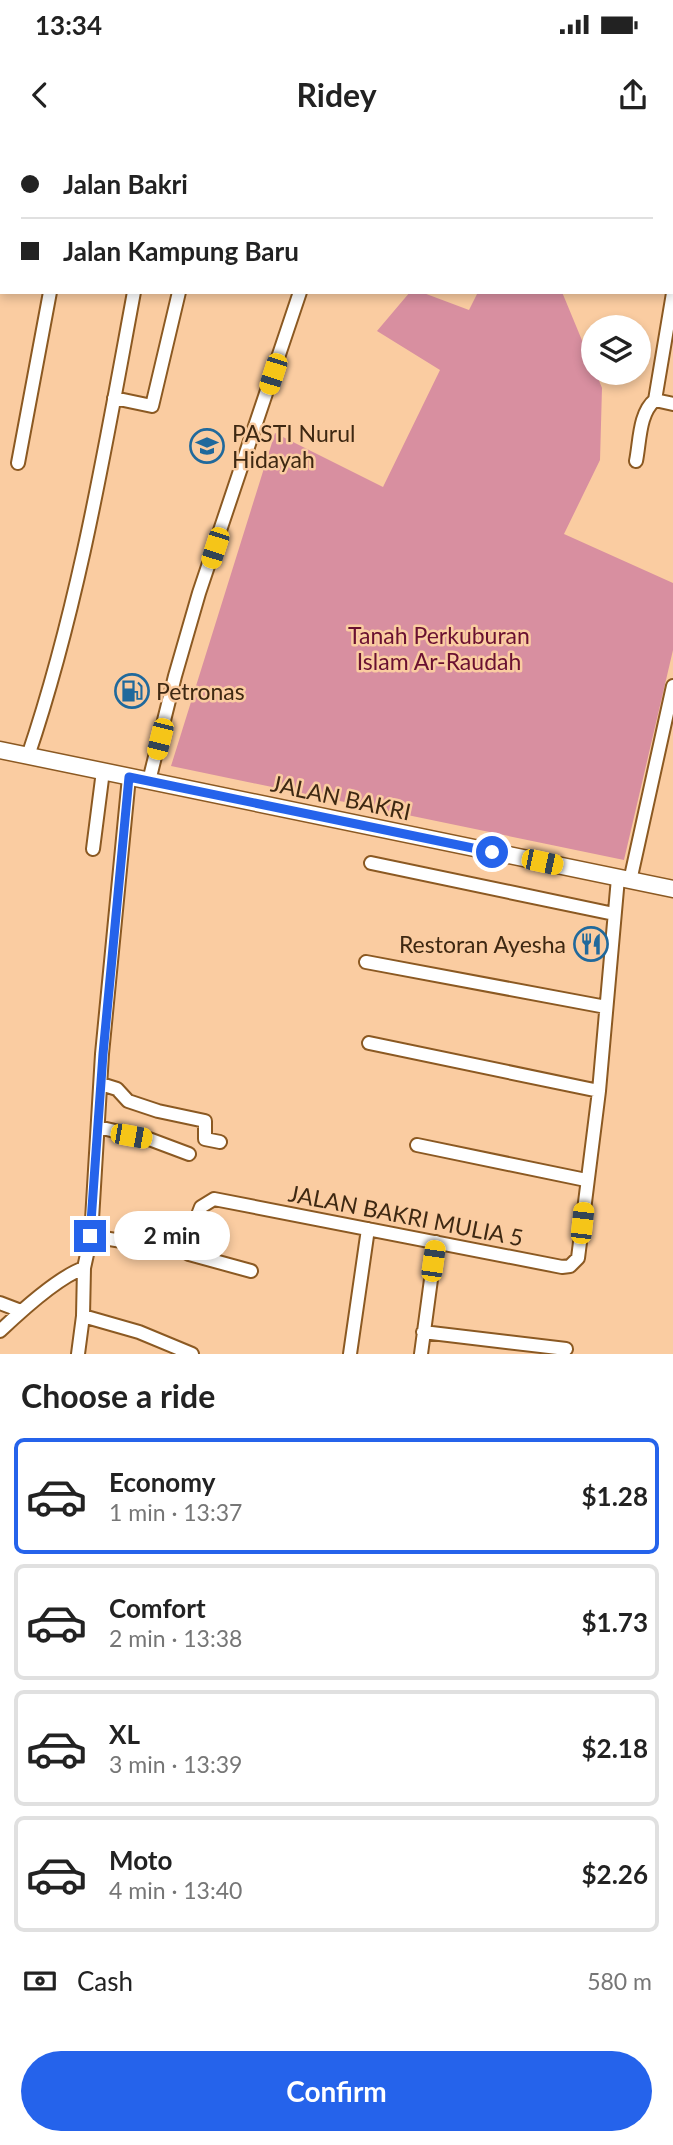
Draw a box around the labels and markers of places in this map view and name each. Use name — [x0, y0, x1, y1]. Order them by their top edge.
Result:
place label: PASTI Nurul Hidayah — [232, 419, 355, 473]
school or university icon: PASTI Nurul Hidayah — [188, 427, 226, 465]
fuel station icon: Petronas — [113, 672, 151, 710]
place label: Petronas — [156, 677, 245, 705]
restaurant icon: Restoran Ayesha — [572, 925, 610, 963]
place label: Restoran Ayesha — [399, 930, 566, 958]

